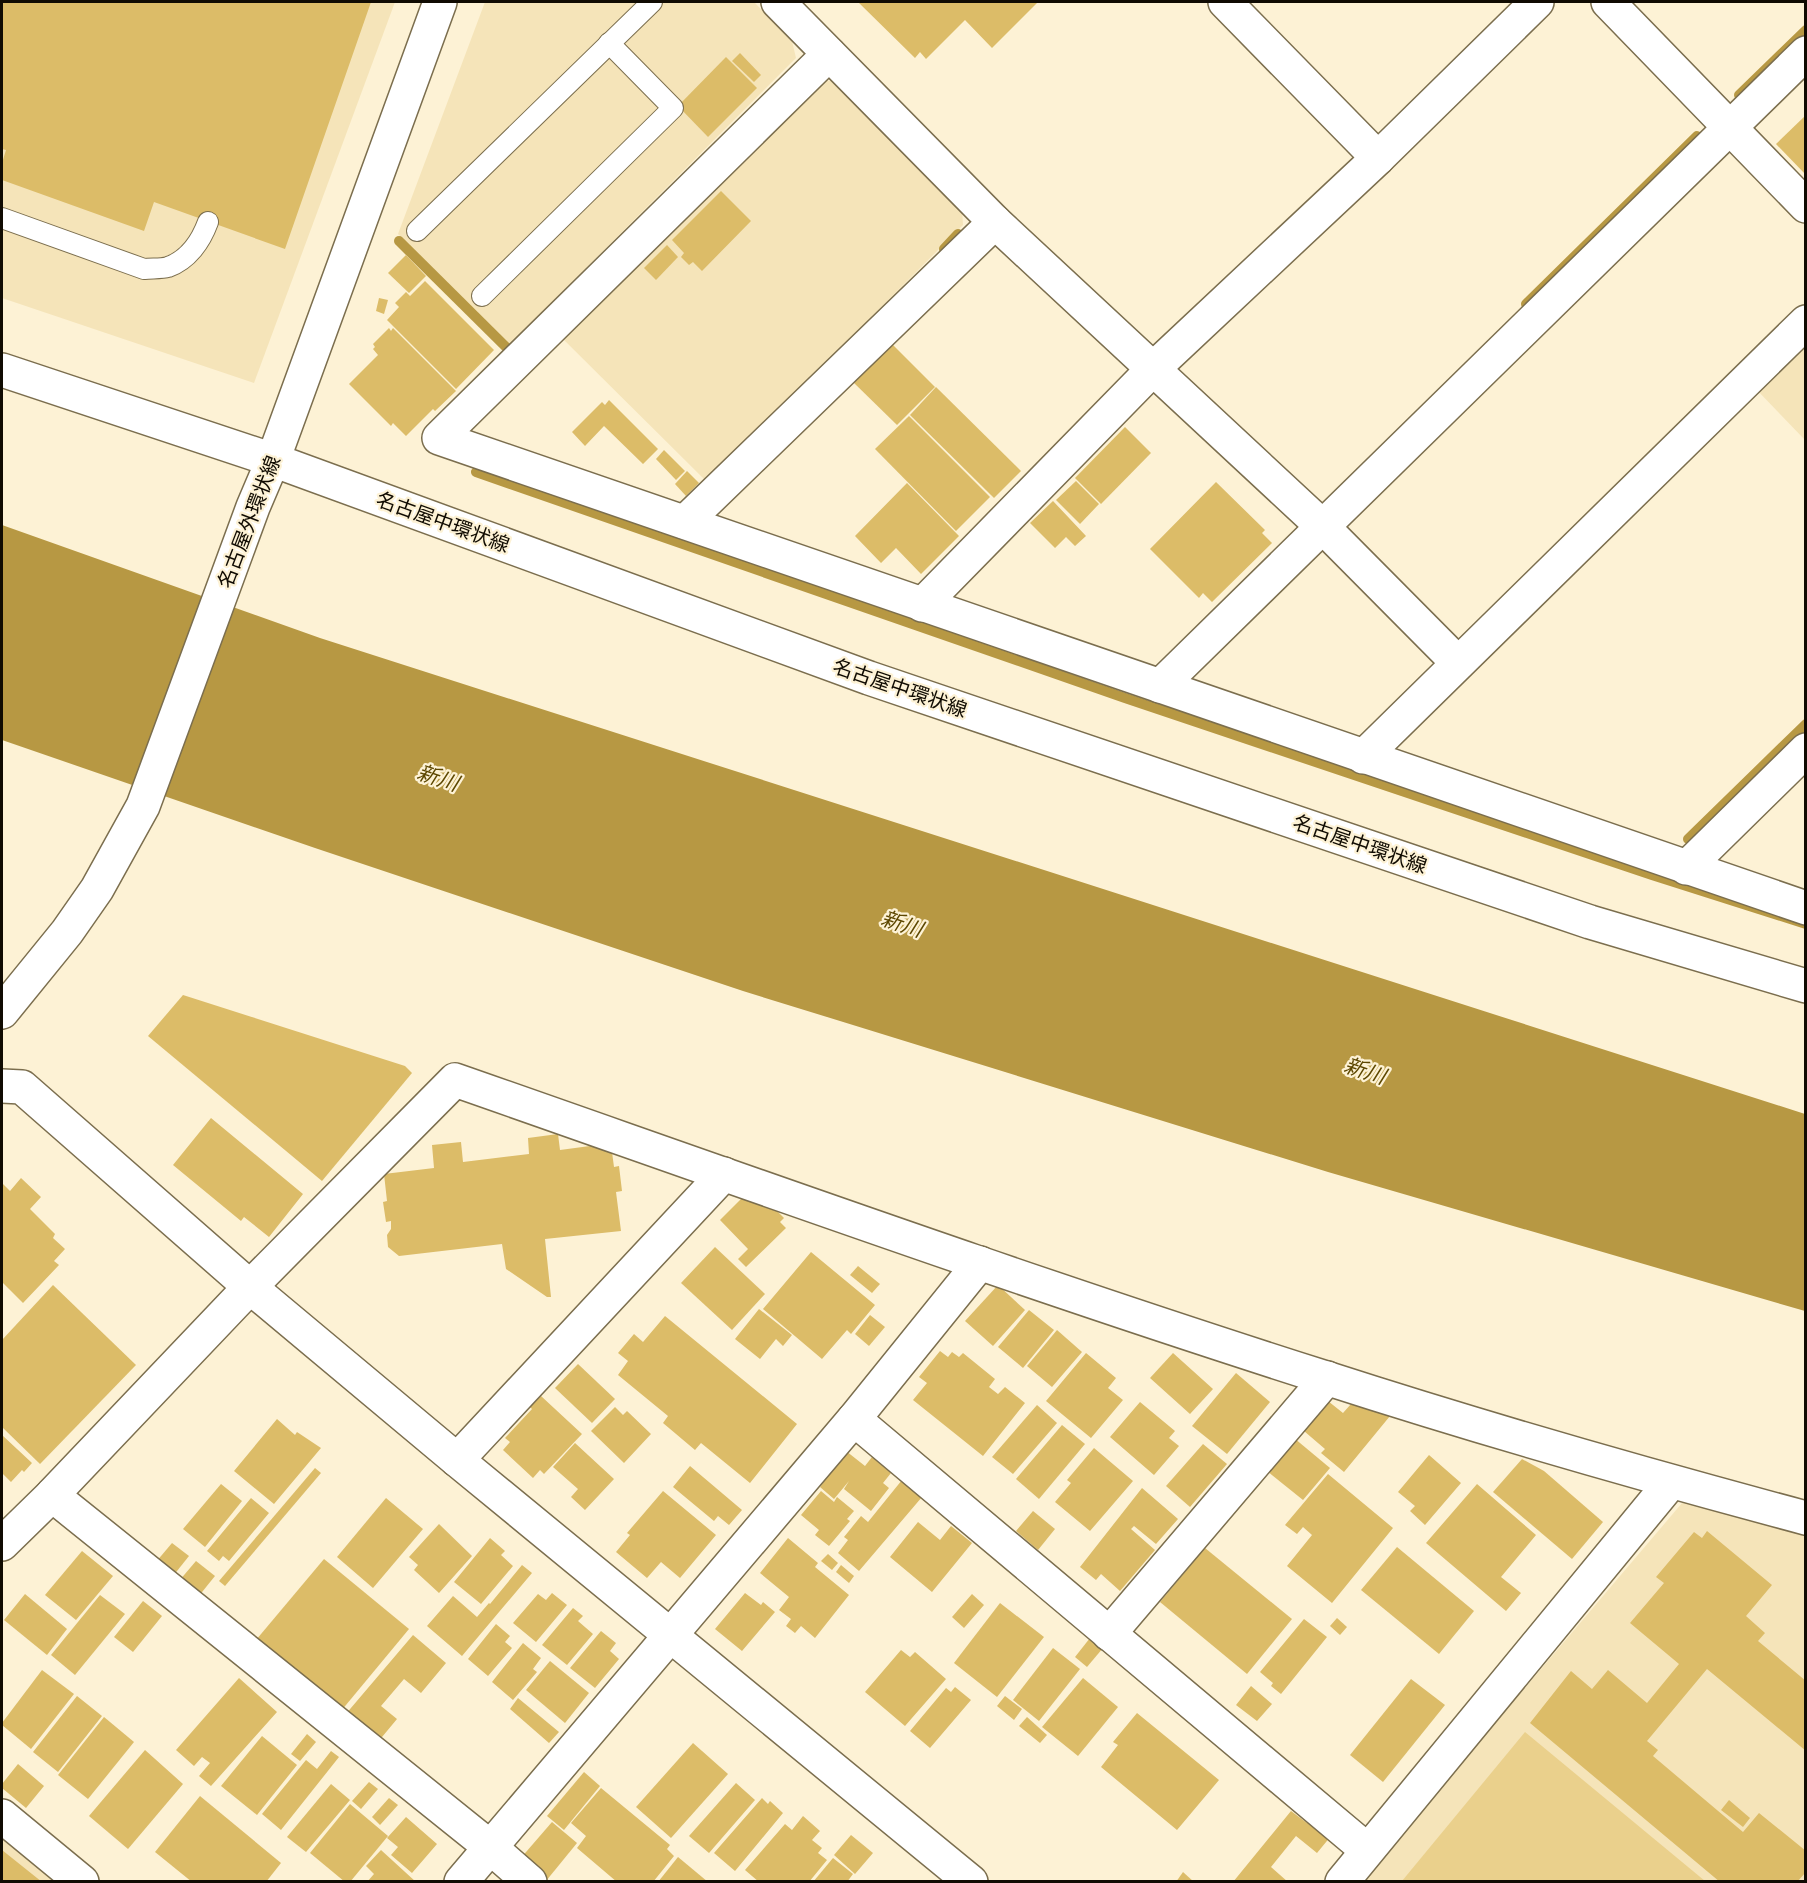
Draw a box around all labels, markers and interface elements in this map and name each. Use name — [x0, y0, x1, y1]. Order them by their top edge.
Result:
street label: 名古屋外環状線 — [213, 452, 285, 592]
street label: 名古屋中環状線 — [373, 487, 513, 557]
street label: 名古屋中環状線 — [830, 654, 970, 722]
water label: 新川 — [414, 759, 464, 797]
street label: 名古屋中環状線 — [1290, 810, 1430, 878]
water label: 新川 — [878, 905, 928, 943]
water label: 新川 — [1341, 1052, 1391, 1090]

